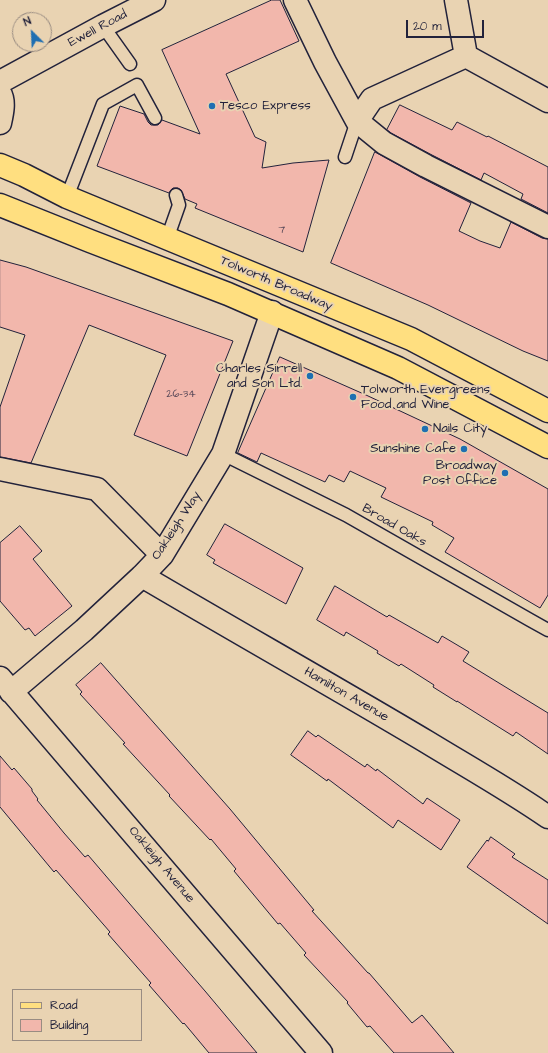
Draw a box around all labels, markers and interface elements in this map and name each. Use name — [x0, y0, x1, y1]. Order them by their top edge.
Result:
street label: Ewell Road — [66, 7, 130, 51]
north arrow — [12, 12, 52, 52]
scale bar — [408, 12, 486, 38]
text: N — [21, 13, 34, 30]
text: 20 m — [413, 18, 442, 35]
place label: Tesco Express — [220, 98, 311, 114]
marker: Tesco Express — [207, 101, 217, 111]
house number: 7 — [279, 224, 285, 238]
street label: Tolworth Broadway — [217, 253, 335, 315]
place label: Charles Sirrell and Son Ltd. — [216, 361, 302, 392]
marker: Charles Sirrell and Son Ltd. — [305, 371, 315, 381]
place label: Tolworth Evergreens Food and Wine — [361, 382, 490, 413]
house number: 26-34 — [166, 388, 196, 402]
marker: Tolworth Evergreens Food and Wine — [348, 392, 358, 402]
place label: Nails City — [433, 421, 487, 437]
marker: Nails City — [420, 424, 430, 434]
place label: Sunshine Cafe — [370, 441, 456, 457]
marker: Sunshine Cafe — [459, 444, 469, 454]
place label: Broadway Post Office — [423, 458, 497, 489]
marker: Broadway Post Office — [500, 468, 510, 478]
street label: Oakleigh Way — [149, 489, 205, 563]
street label: Broad Oaks — [359, 501, 429, 551]
street label: Hamilton Avenue — [301, 664, 391, 726]
street label: Oakleigh Avenue — [125, 824, 197, 906]
legend — [12, 989, 142, 1041]
text: Road — [50, 997, 78, 1014]
text: Building — [50, 1017, 88, 1034]

